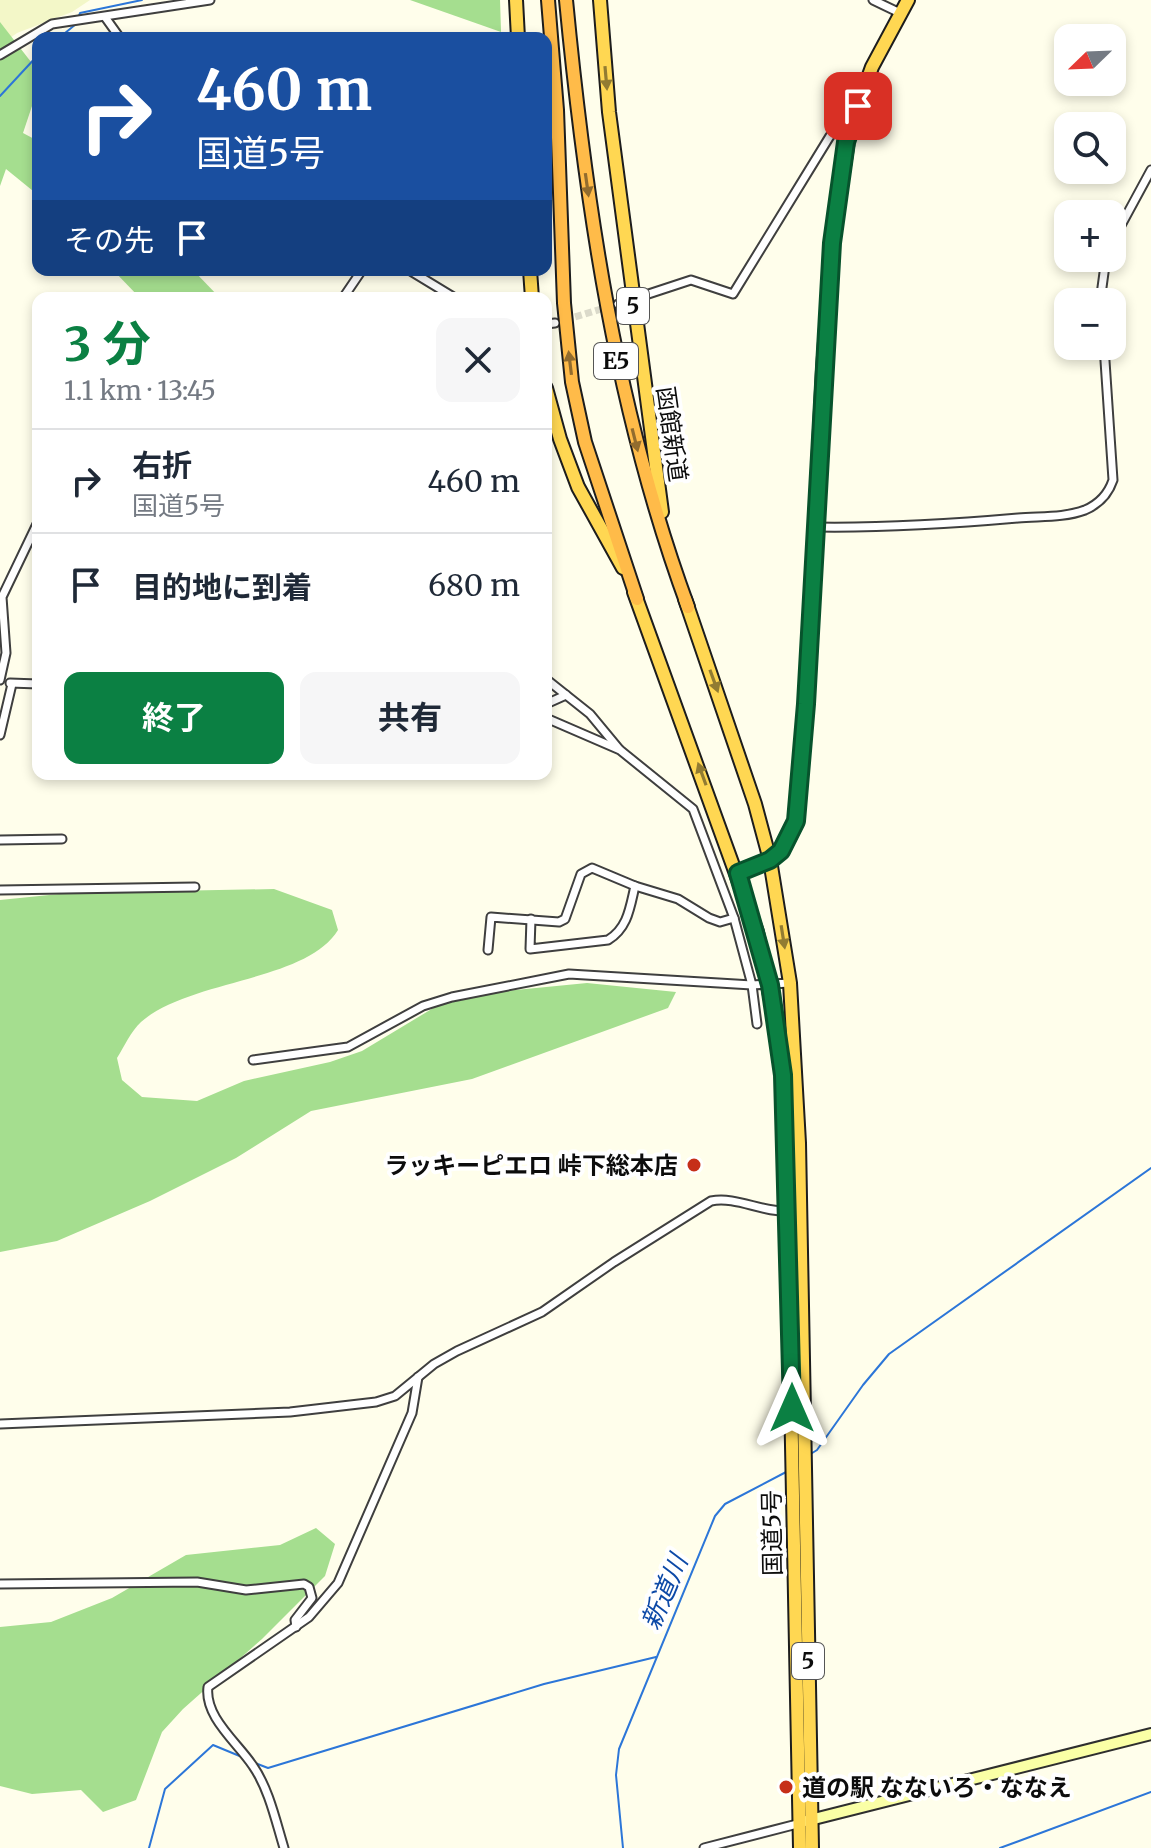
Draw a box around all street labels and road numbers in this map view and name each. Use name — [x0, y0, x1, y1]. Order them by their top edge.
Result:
road number: 5 — [617, 288, 649, 324]
road number: E5 — [594, 343, 638, 379]
street label: 函館新道 — [650, 384, 694, 484]
street label: 国道5号 — [756, 1490, 788, 1576]
road number: 5 — [792, 1643, 824, 1679]

